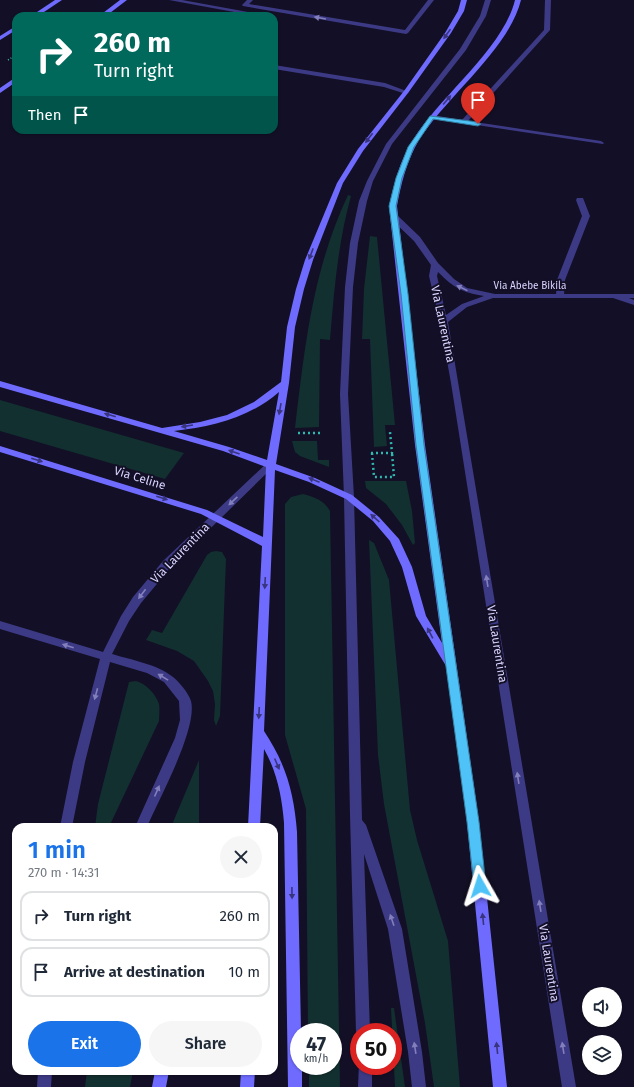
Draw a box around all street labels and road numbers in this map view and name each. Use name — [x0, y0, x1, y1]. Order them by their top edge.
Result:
street label: Via Abebe Bikila — [494, 280, 566, 292]
street label: Via Laurentina — [428, 284, 458, 364]
street label: Via Celine — [112, 464, 168, 492]
street label: Via Laurentina — [148, 520, 212, 586]
street label: Via Laurentina — [484, 604, 510, 684]
street label: Via Laurentina — [536, 923, 562, 1003]

